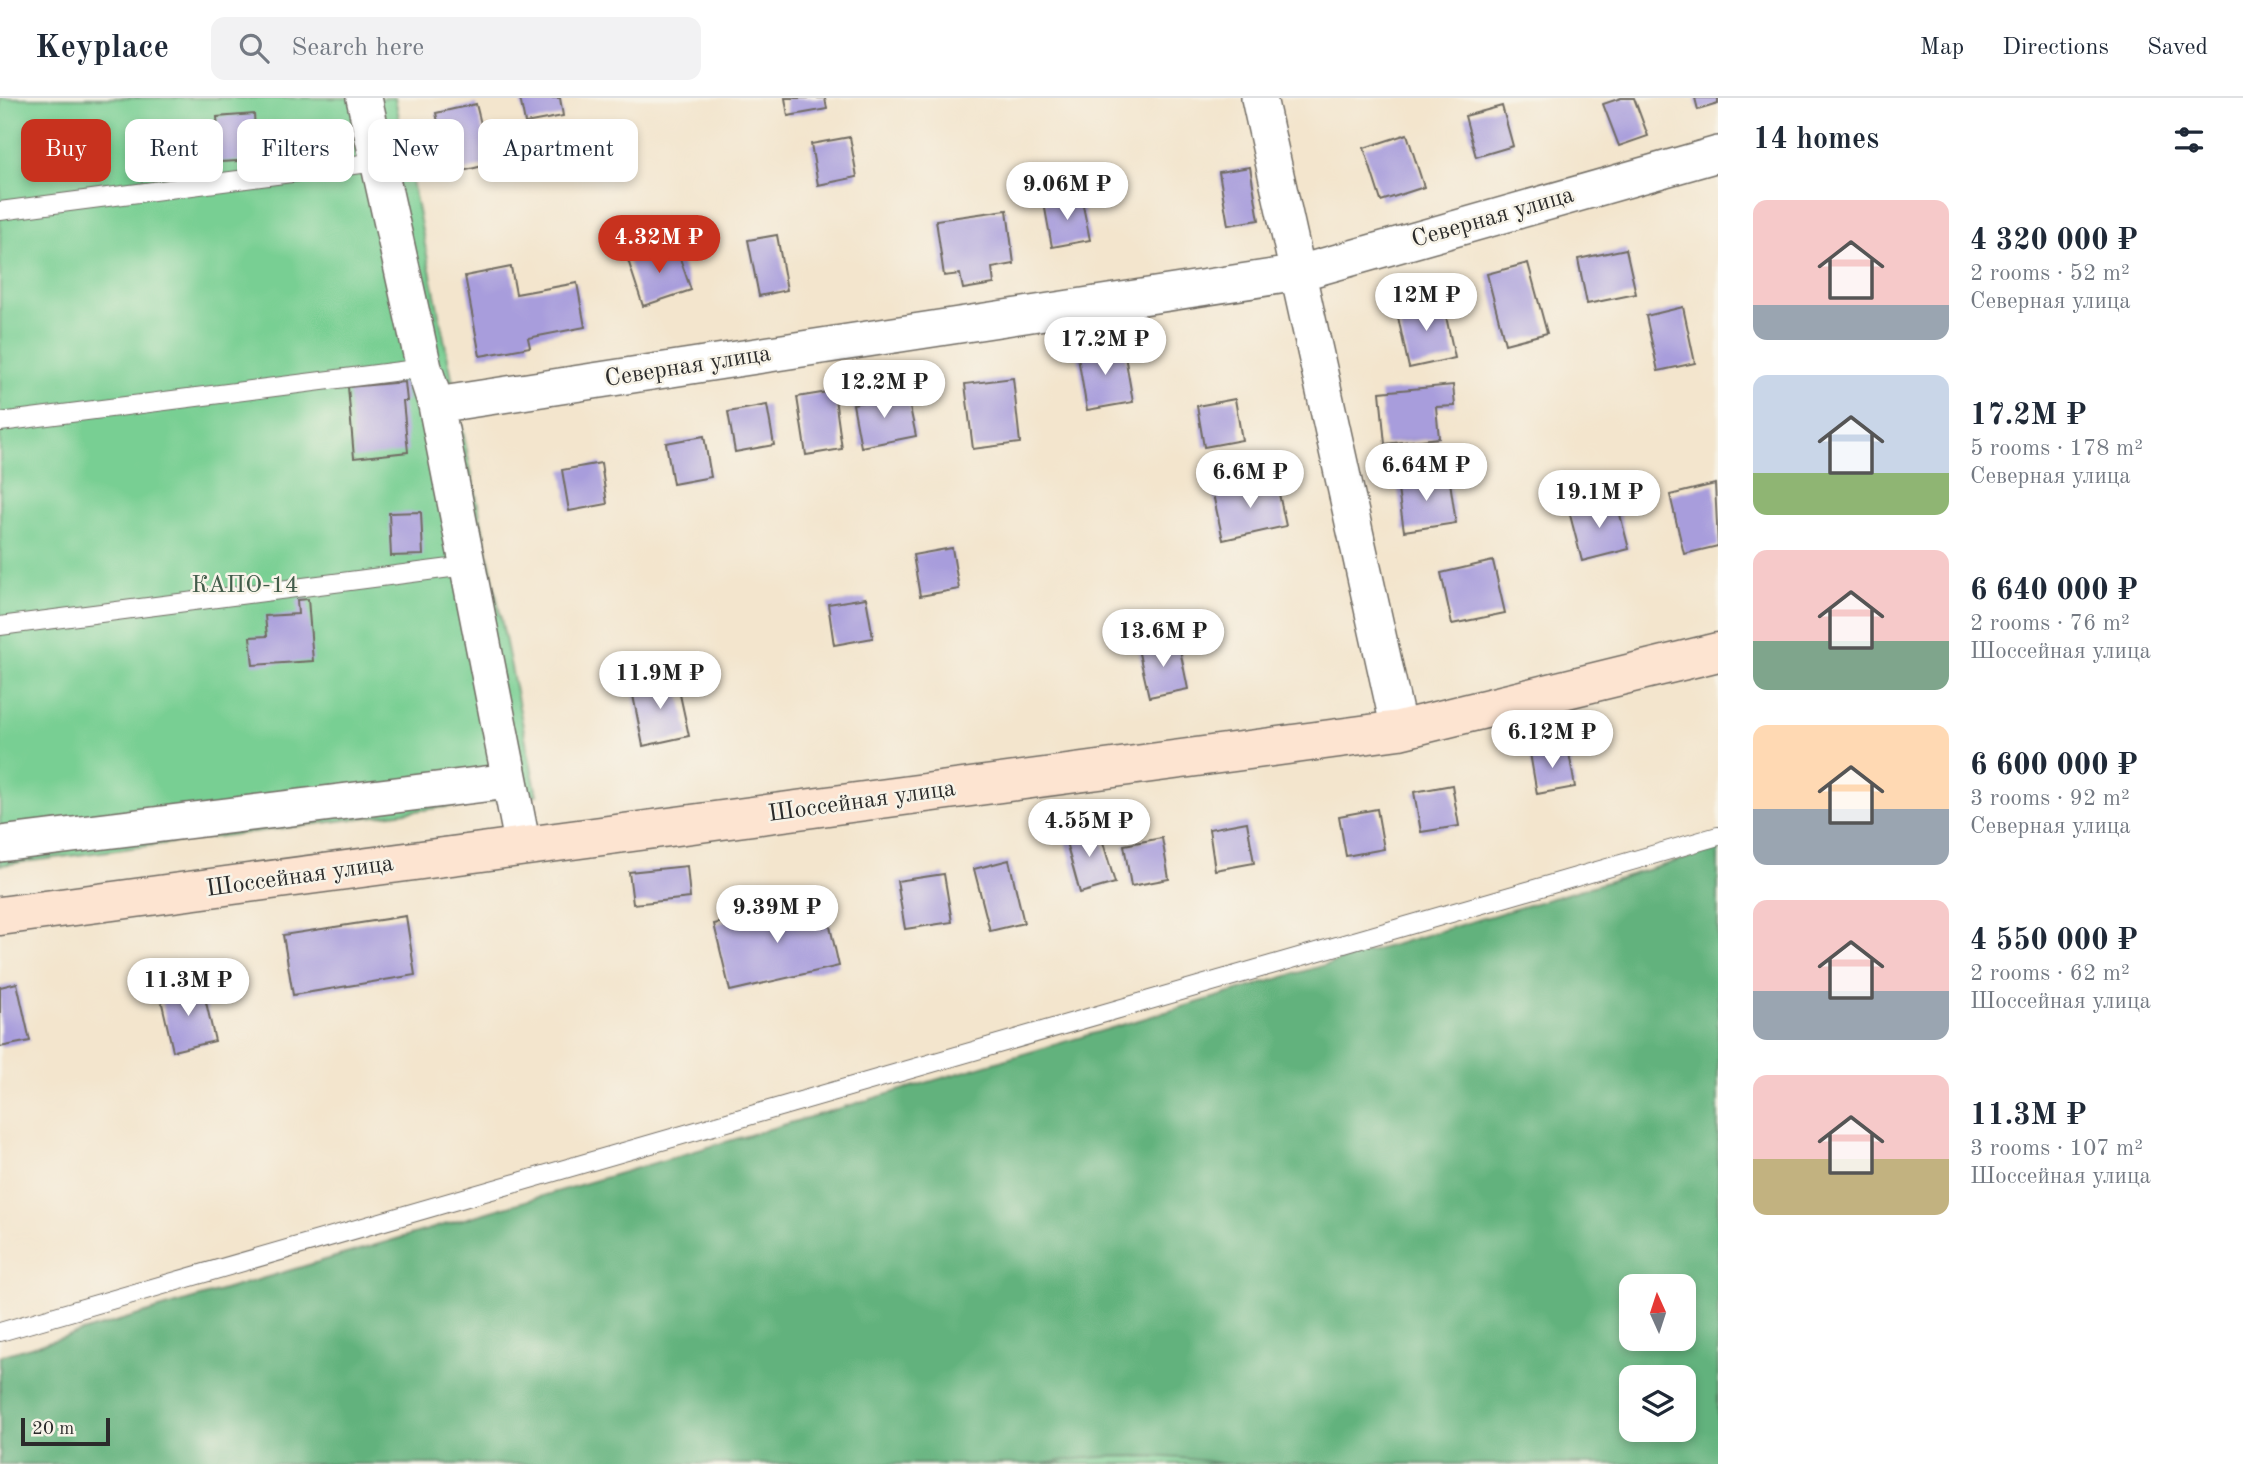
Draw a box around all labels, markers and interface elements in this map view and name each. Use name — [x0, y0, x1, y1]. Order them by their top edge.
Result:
search box — [211, 17, 701, 80]
icon: search — [235, 29, 273, 67]
text: Keyplace — [35, 32, 169, 65]
text: Search here — [291, 35, 424, 61]
text: Map — [1920, 36, 1964, 60]
text: Directions — [2002, 36, 2109, 60]
text: Saved — [2147, 36, 2208, 60]
chip: Buy — [21, 119, 111, 182]
chip: Rent — [125, 119, 223, 182]
chip: Filters — [237, 119, 354, 182]
chip: New — [368, 119, 464, 182]
chip: Apartment — [478, 119, 638, 182]
icon: filters — [2170, 121, 2208, 159]
text: 14 homes — [1753, 125, 1879, 155]
pin: 9.06M ₽ — [1002, 162, 1132, 222]
text: 9.06M ₽ — [1022, 173, 1112, 196]
street label: Северная улица — [1409, 183, 1577, 253]
pin: 4.32M ₽ — [594, 216, 724, 275]
text: 4.32M ₽ — [614, 226, 704, 249]
text: 4 320 000 ₽ — [1970, 226, 2138, 256]
icon: home — [1809, 228, 1893, 312]
text: 2 rooms · 52 m² — [1970, 262, 2130, 285]
pin: 12M ₽ — [1377, 274, 1475, 333]
text: 12M ₽ — [1391, 284, 1461, 307]
text: Северная улица — [1970, 290, 2131, 313]
pin: 17.2M ₽ — [1040, 317, 1170, 377]
text: 17.2M ₽ — [1060, 328, 1150, 351]
street label: Северная улица — [603, 342, 773, 392]
pin: 12.2M ₽ — [819, 360, 949, 420]
text: 12.2M ₽ — [839, 371, 929, 394]
text: 17.2M ₽ — [1970, 401, 2087, 431]
icon: home — [1809, 403, 1893, 487]
text: 5 rooms · 178 m² — [1970, 437, 2143, 460]
pin: 6.64M ₽ — [1361, 444, 1491, 503]
pin: 6.6M ₽ — [1193, 450, 1307, 510]
text: 6.64M ₽ — [1381, 454, 1471, 477]
text: 6.6M ₽ — [1212, 461, 1288, 484]
text: Северная улица — [1970, 465, 2131, 488]
pin: 19.1M ₽ — [1534, 470, 1664, 530]
text: 19.1M ₽ — [1554, 481, 1644, 504]
park label: КАПО-14 — [191, 574, 299, 598]
text: 6 640 000 ₽ — [1970, 576, 2138, 606]
icon: home — [1809, 578, 1893, 662]
pin: 13.6M ₽ — [1098, 610, 1228, 669]
text: 2 rooms · 76 m² — [1970, 612, 2130, 635]
text: 13.6M ₽ — [1118, 620, 1208, 643]
text: Шоссейная улица — [1970, 640, 2151, 663]
pin: 11.9M ₽ — [595, 652, 725, 711]
text: 11.9M ₽ — [615, 662, 705, 685]
pin: 6.12M ₽ — [1487, 710, 1617, 770]
text: 6.12M ₽ — [1507, 721, 1597, 744]
text: 6 600 000 ₽ — [1970, 751, 2138, 781]
icon: home — [1809, 753, 1893, 837]
street label: Шоссейная улица — [767, 777, 957, 827]
text: 3 rooms · 92 m² — [1970, 787, 2130, 810]
pin: 4.55M ₽ — [1024, 800, 1154, 859]
text: 4.55M ₽ — [1044, 810, 1134, 833]
text: Северная улица — [1970, 815, 2131, 838]
street label: Шоссейная улица — [205, 852, 395, 902]
pin: 9.39M ₽ — [712, 886, 842, 945]
text: 9.39M ₽ — [732, 896, 822, 919]
text: 4 550 000 ₽ — [1970, 926, 2138, 956]
icon: home — [1809, 928, 1893, 1012]
pin: 11.3M ₽ — [123, 958, 253, 1018]
text: 2 rooms · 62 m² — [1970, 962, 2130, 985]
text: 11.3M ₽ — [143, 969, 233, 992]
text: Шоссейная улица — [1970, 990, 2151, 1013]
text: 11.3M ₽ — [1970, 1101, 2087, 1131]
icon: home — [1809, 1103, 1893, 1187]
text: 3 rooms · 107 m² — [1970, 1137, 2143, 1160]
text: Шоссейная улица — [1970, 1165, 2151, 1188]
north arrow — [1619, 1274, 1696, 1351]
map controls — [1619, 1274, 1696, 1442]
button: layers — [1619, 1365, 1696, 1442]
scale bar — [21, 1415, 110, 1447]
text: 20 m — [32, 1420, 74, 1439]

